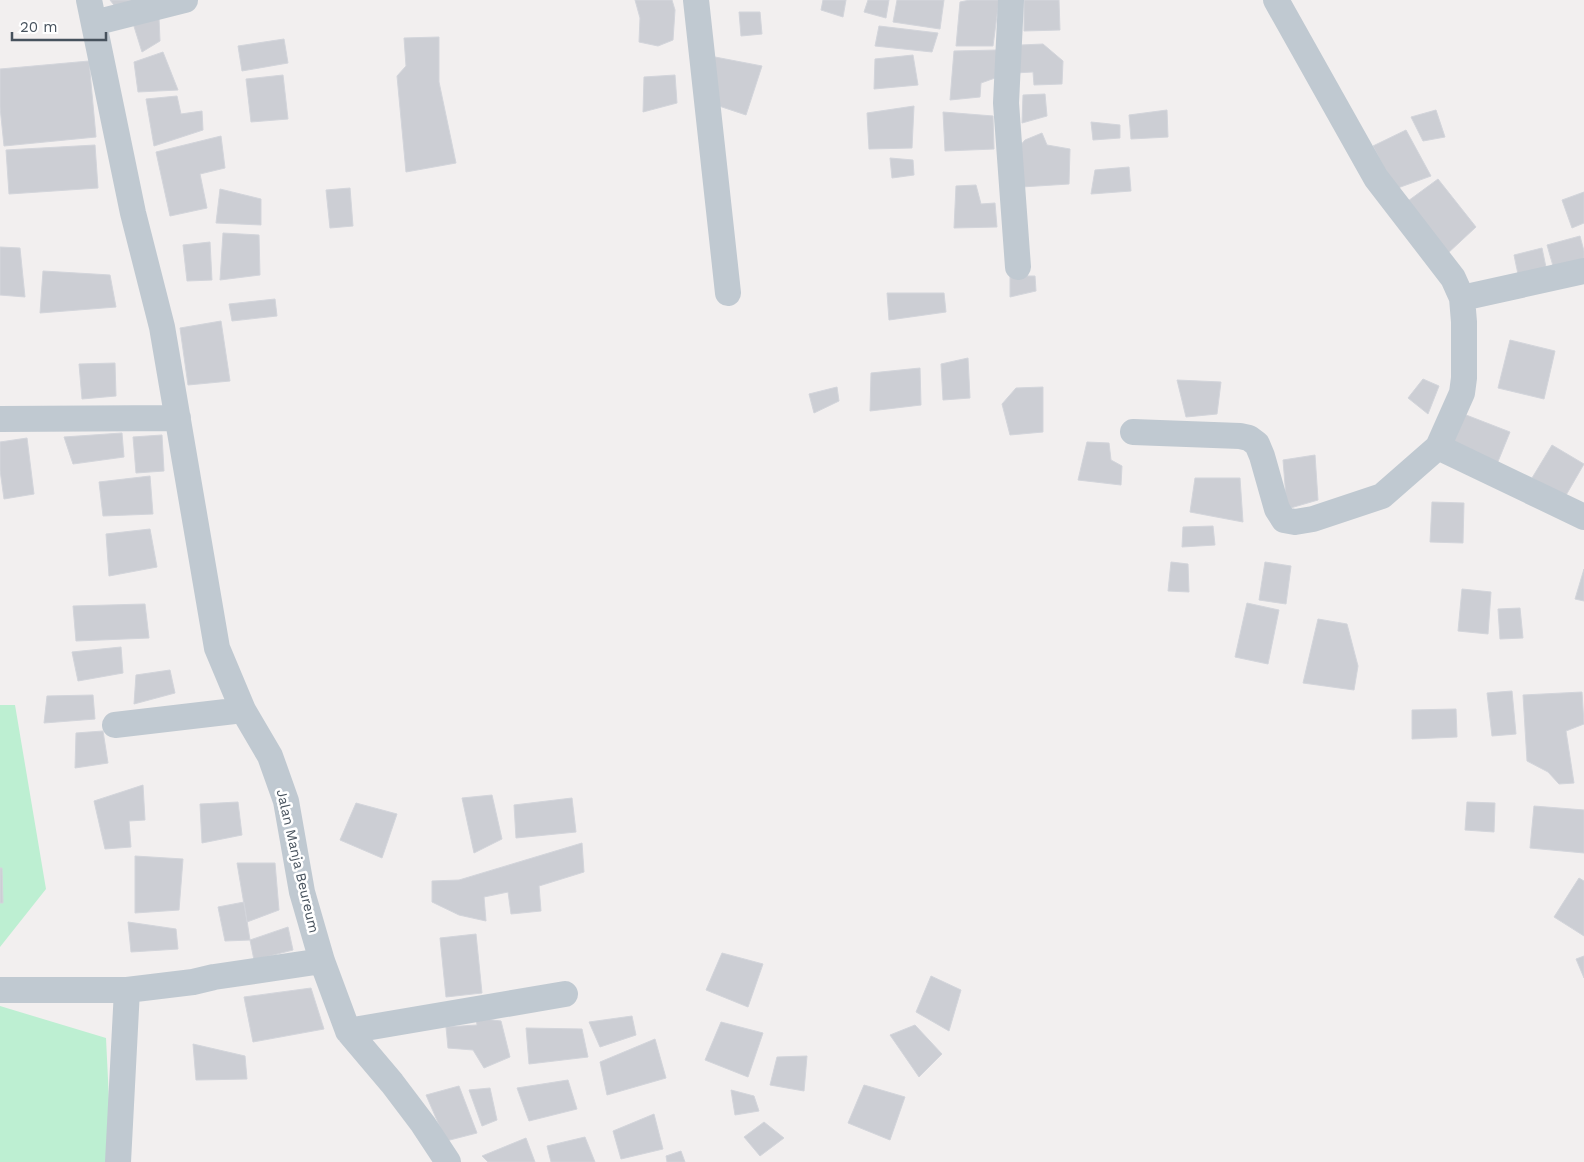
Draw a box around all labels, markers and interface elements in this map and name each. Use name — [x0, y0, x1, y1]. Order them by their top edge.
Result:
scale bar — [12, 10, 106, 42]
text: 20 m — [20, 18, 58, 36]
street label: Jalan Manja Beureum — [274, 787, 322, 935]

